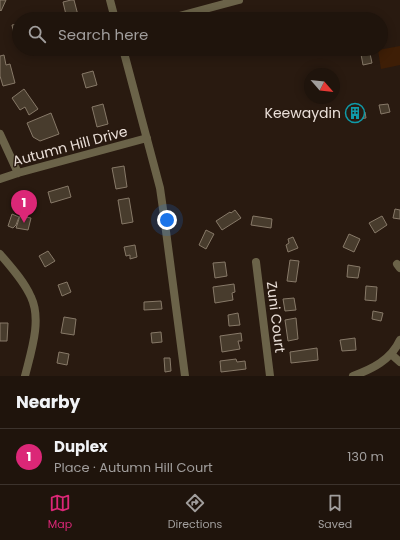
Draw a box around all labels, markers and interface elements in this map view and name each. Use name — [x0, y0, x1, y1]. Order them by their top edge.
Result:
search box — [12, 12, 388, 56]
icon: search — [26, 23, 48, 45]
text: Search here — [58, 24, 148, 45]
north arrow — [304, 68, 340, 104]
building icon: Keewaydin — [344, 102, 366, 124]
place label: Keewaydin — [265, 103, 341, 123]
street label: Autumn Hill Drive — [10, 121, 130, 171]
pin: 1 — [11, 190, 37, 223]
your location — [157, 210, 177, 230]
street label: Zuni Court — [262, 280, 290, 354]
text: Nearby — [16, 390, 80, 414]
text: Duplex — [54, 436, 108, 457]
text: 1 — [27, 447, 31, 466]
text: 130 m — [347, 447, 384, 466]
text: Place · Autumn Hill Court — [54, 458, 213, 477]
tab: Map — [48, 492, 72, 533]
tab: Directions — [168, 492, 222, 533]
tab: Saved — [318, 492, 352, 533]

